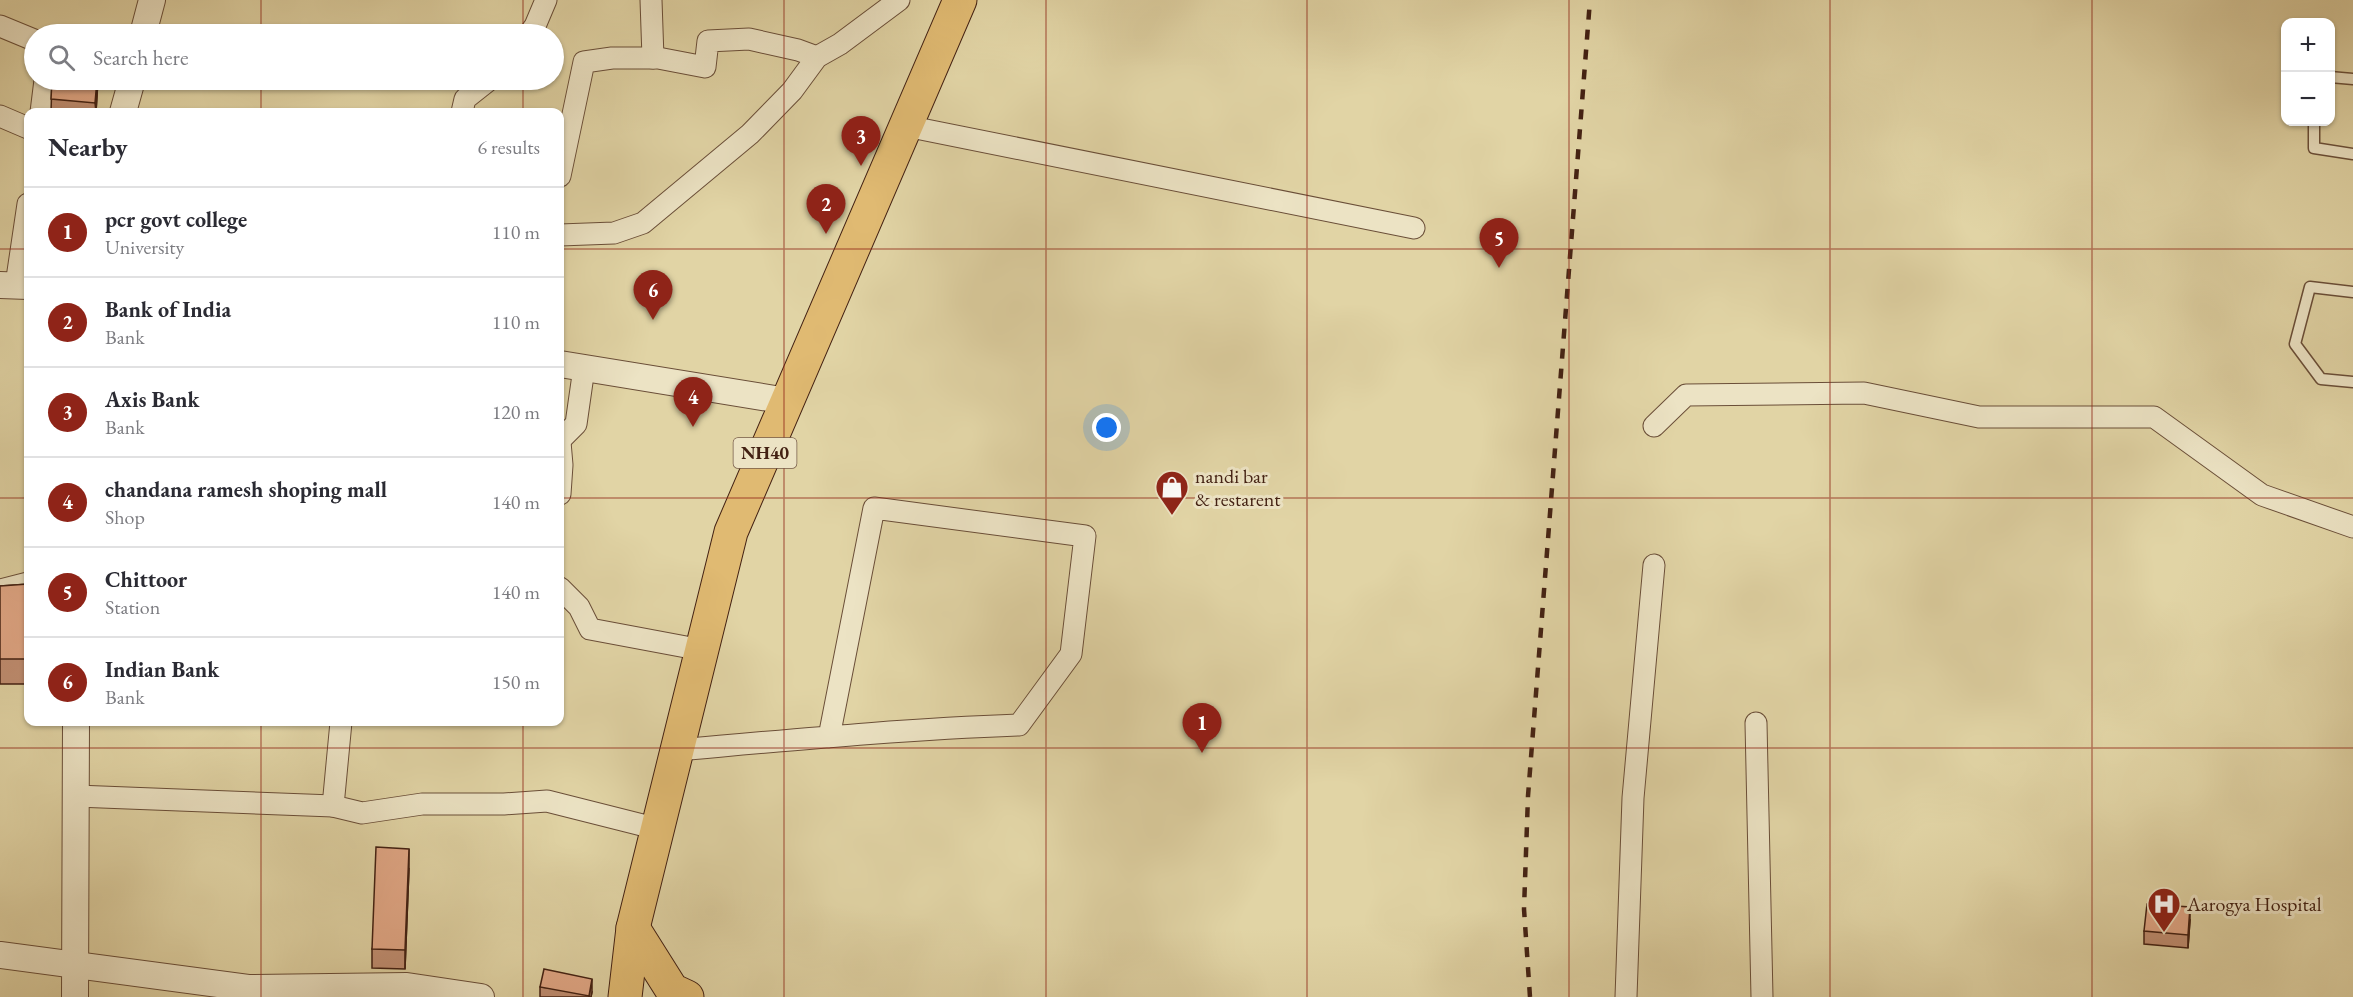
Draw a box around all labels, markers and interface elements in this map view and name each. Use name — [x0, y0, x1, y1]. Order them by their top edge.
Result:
map controls — [2281, 18, 2335, 126]
button: + — [2281, 18, 2335, 72]
search box — [24, 24, 564, 90]
icon: search — [45, 41, 78, 74]
text: Search here — [93, 43, 188, 72]
button: − — [2281, 72, 2335, 126]
pin: 3 — [842, 116, 880, 166]
text: Nearby — [48, 130, 128, 164]
text: 6 results — [477, 134, 540, 160]
pin: 2 — [806, 184, 846, 234]
text: pcr govt college — [105, 205, 247, 234]
pin: 5 — [1480, 218, 1518, 268]
text: 1 — [62, 219, 73, 245]
text: 110 m — [492, 219, 540, 245]
text: University — [105, 234, 184, 260]
pin: 6 — [634, 270, 672, 320]
text: Bank of India — [105, 295, 231, 324]
text: 2 — [62, 309, 73, 335]
text: 110 m — [492, 309, 540, 335]
text: Bank — [105, 324, 145, 350]
pin: 4 — [674, 378, 712, 427]
text: Axis Bank — [105, 385, 199, 414]
text: 3 — [62, 399, 73, 425]
text: 120 m — [492, 399, 540, 425]
your location — [1092, 413, 1121, 442]
text: Bank — [105, 414, 145, 440]
road number: NH40 — [734, 438, 796, 468]
place label: nandi bar & restarent — [1195, 463, 1281, 512]
shop icon: nandi bar & restarent — [1154, 469, 1190, 516]
text: chandana ramesh shoping mall — [105, 475, 387, 504]
text: 4 — [62, 489, 73, 515]
text: 140 m — [492, 489, 540, 515]
text: Shop — [105, 504, 145, 530]
text: Chittoor — [105, 565, 187, 594]
text: 5 — [62, 579, 73, 605]
text: 140 m — [492, 579, 540, 605]
text: Station — [105, 594, 160, 620]
text: Indian Bank — [105, 655, 219, 684]
text: 6 — [62, 669, 73, 695]
text: 150 m — [492, 669, 540, 695]
text: Bank — [105, 684, 145, 710]
pin: 1 — [1182, 704, 1222, 753]
hospital icon: Aarogya Hospital — [2146, 886, 2182, 933]
place label: Aarogya Hospital — [2186, 891, 2322, 917]

